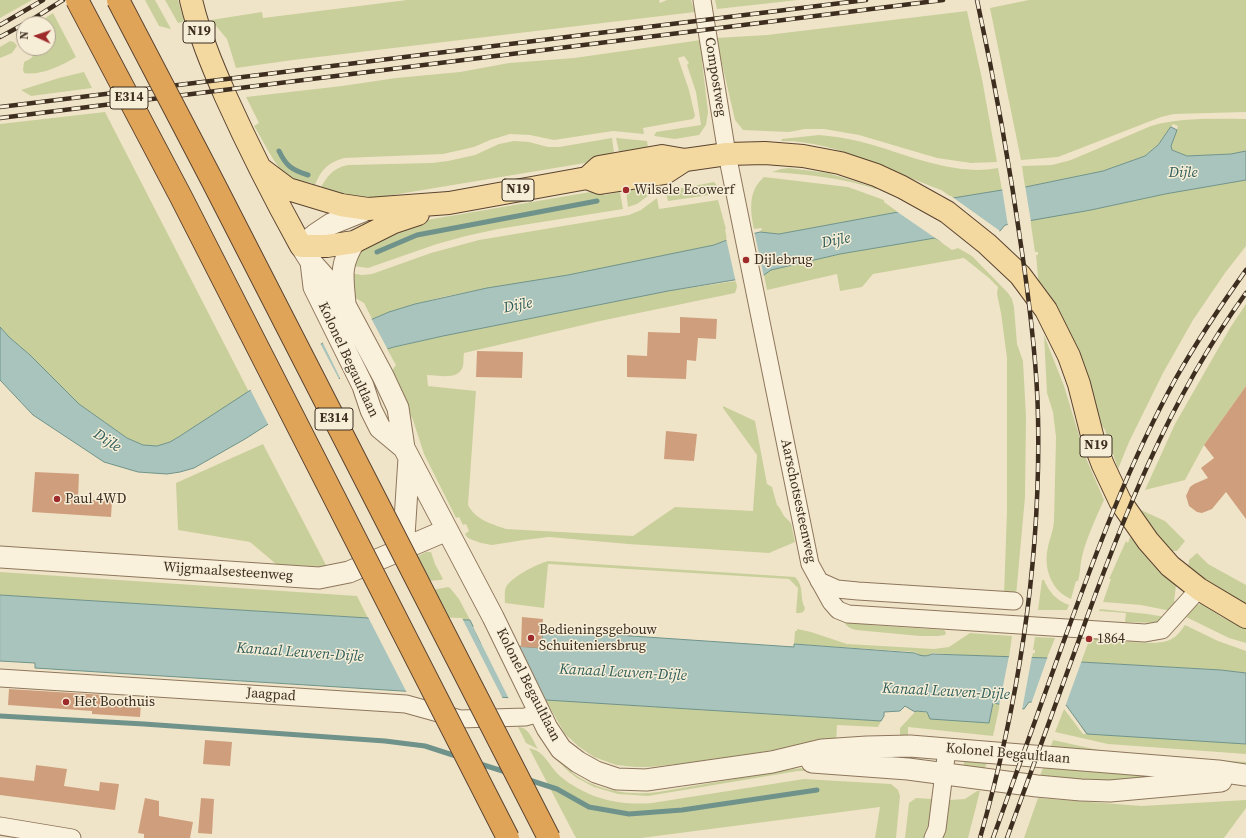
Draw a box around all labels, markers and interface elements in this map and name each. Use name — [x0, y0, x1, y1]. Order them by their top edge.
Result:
north arrow — [16, 16, 56, 56]
road number: N19 — [183, 21, 215, 43]
text: N — [17, 31, 32, 40]
street label: Compostweg — [700, 36, 730, 118]
road number: E314 — [110, 87, 148, 109]
water label: Dijle — [1169, 164, 1197, 182]
road number: N19 — [502, 179, 534, 201]
place label: Wilsele Ecowerf — [634, 182, 735, 198]
marker: Wilsele Ecowerf — [621, 185, 631, 195]
water label: Dijle — [820, 229, 852, 253]
place label: Dijlebrug — [754, 252, 812, 268]
marker: Dijlebrug — [741, 255, 751, 265]
water label: Dijle — [502, 294, 534, 318]
street label: Kolonel Begaultlaan — [314, 300, 382, 420]
road number: E314 — [315, 408, 353, 430]
water label: Dijle — [90, 426, 124, 456]
road number: N19 — [1080, 435, 1112, 457]
street label: Aarschotsesteenweg — [777, 437, 819, 565]
place label: Paul 4WD — [65, 491, 126, 507]
marker: Paul 4WD — [52, 494, 62, 504]
street label: Wijgmaalsesteenweg — [162, 559, 294, 585]
place label: Bedieningsgebouw Schuiteniersbrug — [539, 622, 657, 654]
street label: Kolonel Begaultlaan — [492, 625, 564, 745]
place label: 1864 — [1097, 631, 1125, 647]
marker: Bedieningsgebouw Schuiteniersbrug — [526, 633, 536, 643]
marker: 1864 — [1084, 634, 1094, 644]
water label: Kanaal Leuven-Dijle — [236, 640, 364, 666]
water label: Kanaal Leuven-Dijle — [559, 661, 687, 685]
water label: Kanaal Leuven-Dijle — [882, 680, 1010, 704]
street label: Jaagpad — [246, 685, 296, 705]
place label: Het Boothuis — [74, 694, 155, 710]
marker: Het Boothuis — [61, 697, 71, 707]
street label: Kolonel Begaultlaan — [945, 740, 1071, 768]

